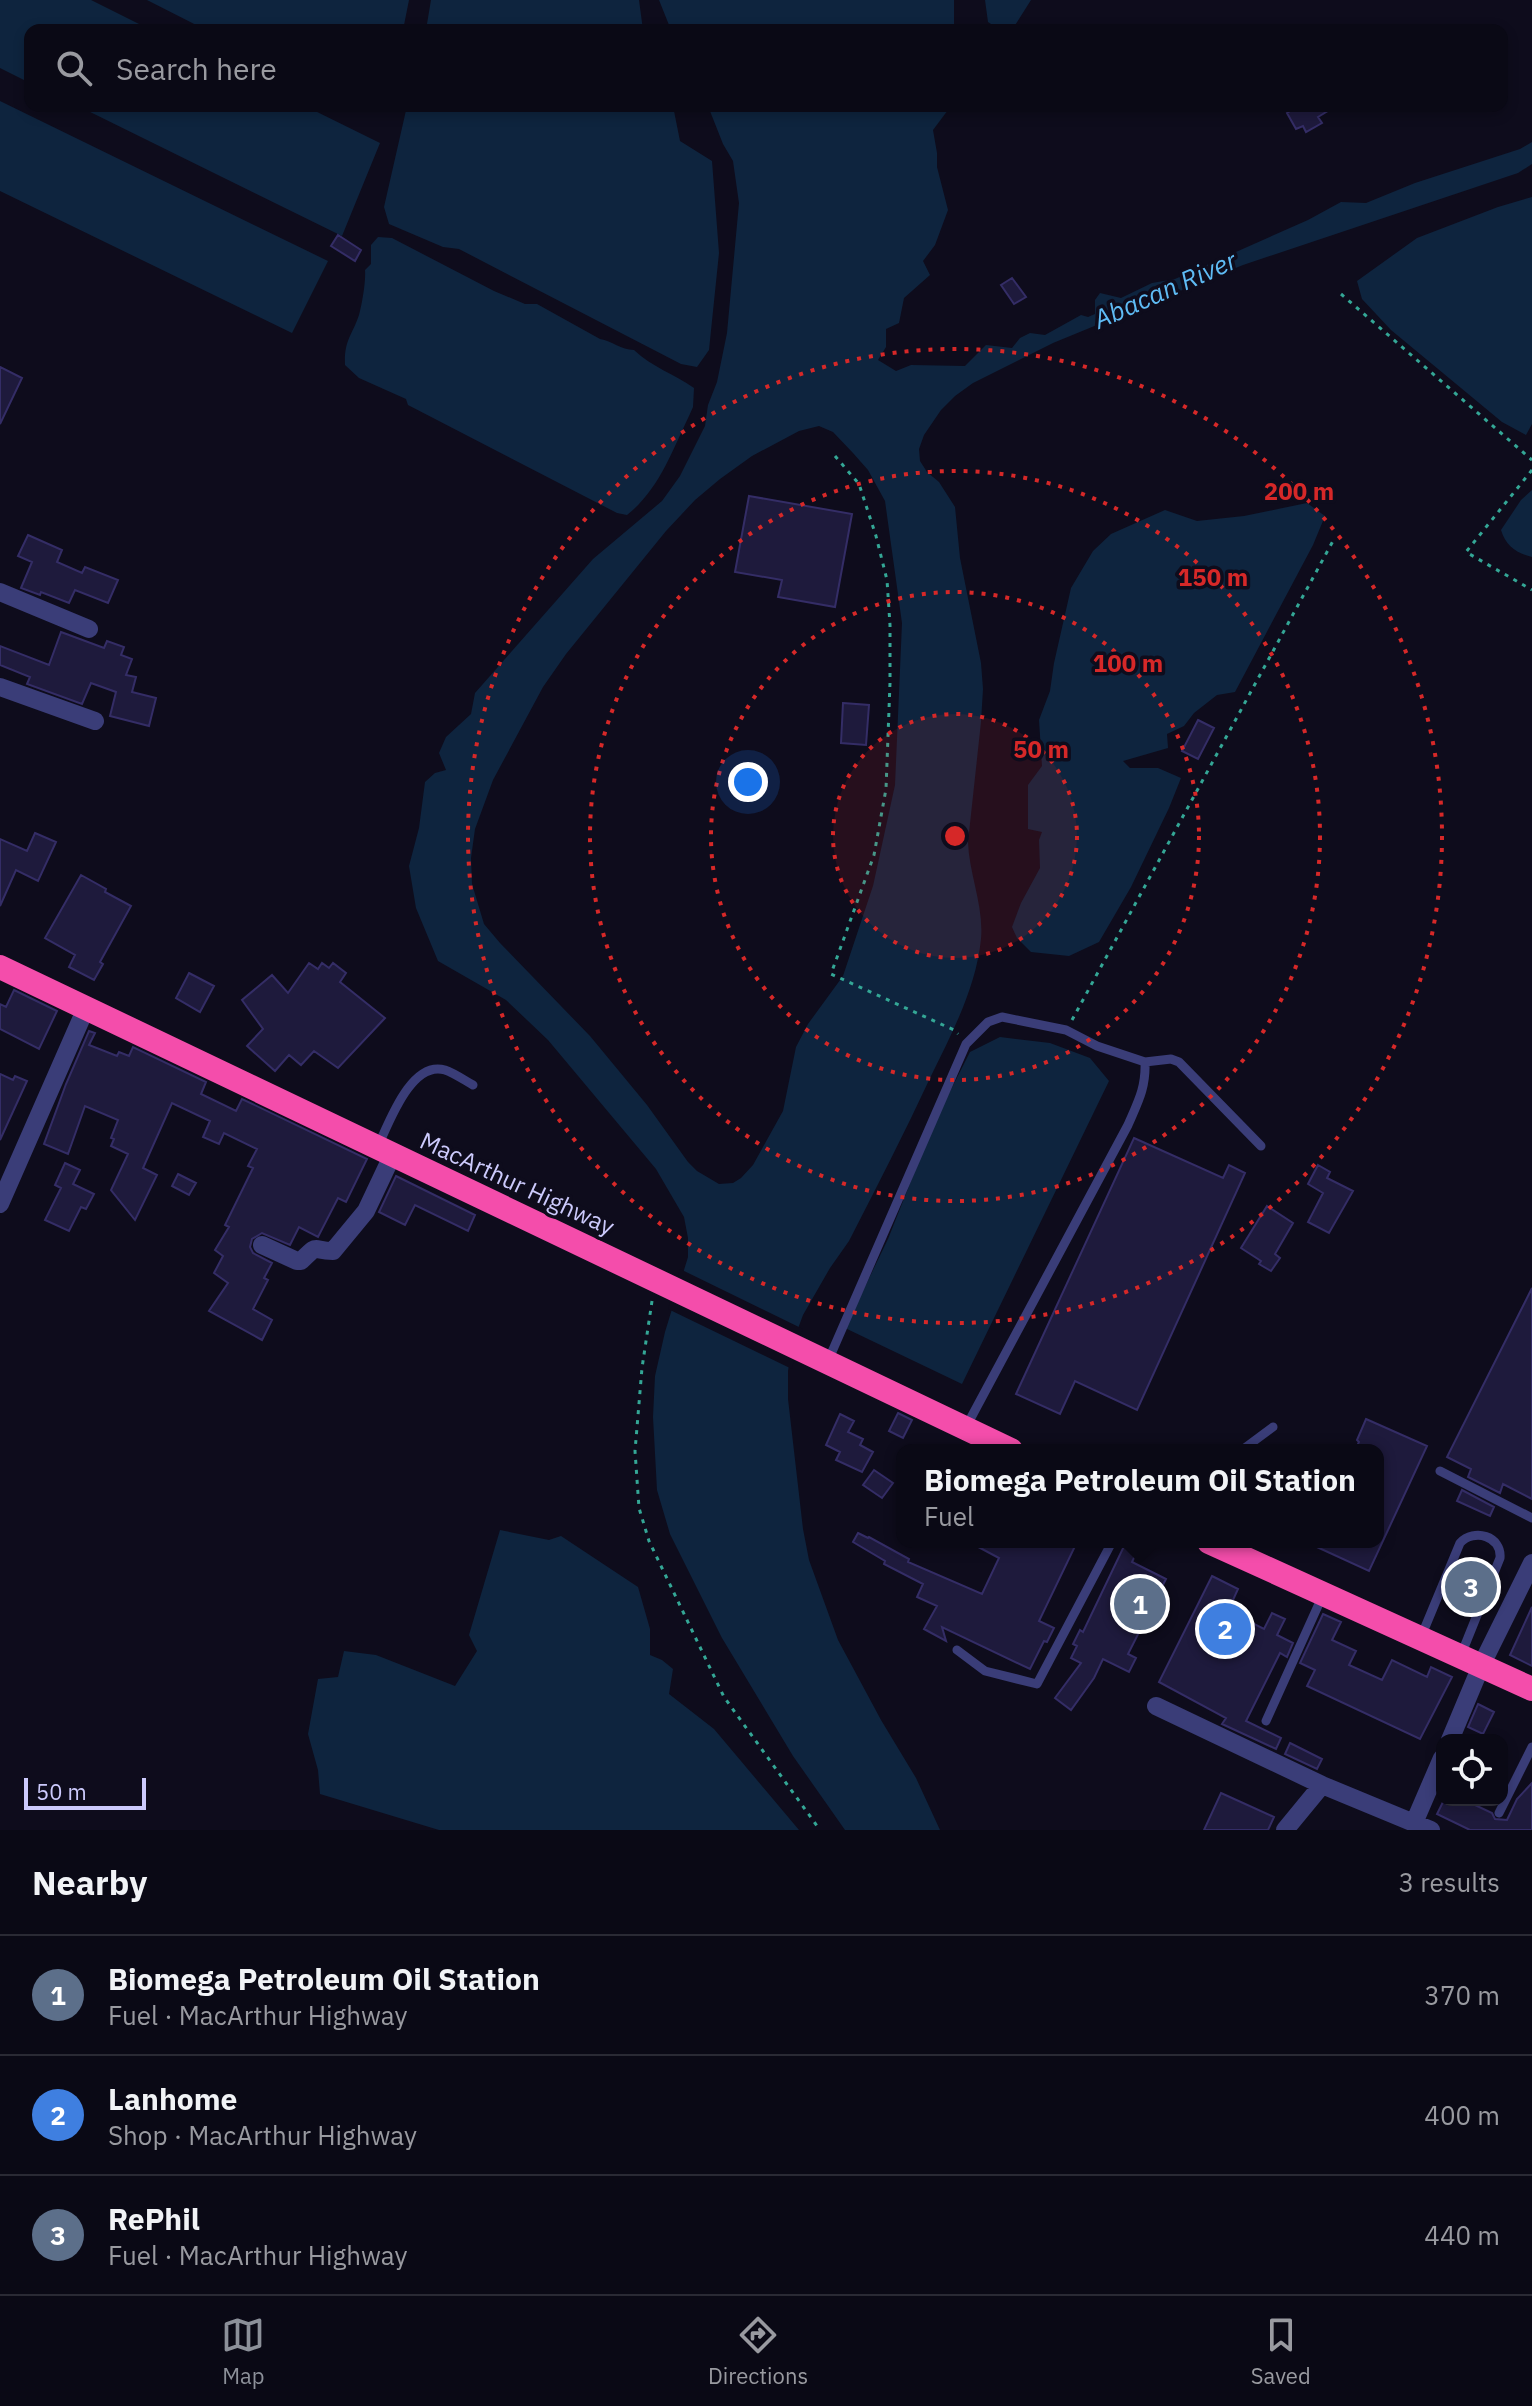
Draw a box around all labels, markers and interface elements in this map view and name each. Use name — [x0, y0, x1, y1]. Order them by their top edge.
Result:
search box — [24, 24, 1508, 112]
icon: search — [52, 46, 96, 90]
text: Search here — [116, 49, 277, 88]
water label: Abacan River — [1087, 242, 1243, 336]
text: 200 m — [1264, 475, 1334, 507]
text: 150 m — [1178, 561, 1248, 593]
text: 100 m — [1093, 647, 1163, 679]
text: 50 m — [1013, 733, 1069, 765]
your location — [728, 762, 768, 802]
centre of rings — [941, 822, 969, 850]
street label: MacArthur Highway — [415, 1124, 620, 1242]
popup — [896, 1444, 1384, 1548]
text: Biomega Petroleum Oil Station — [924, 1460, 1356, 1499]
text: Fuel — [924, 1499, 974, 1533]
pin: 3 — [1445, 1557, 1497, 1617]
pin: 1 — [1114, 1574, 1166, 1634]
pin: 2 — [1199, 1599, 1251, 1659]
map controls — [1436, 1734, 1508, 1806]
button: locate — [1436, 1734, 1508, 1806]
scale bar — [24, 1774, 146, 1810]
text: 50 m — [36, 1777, 87, 1806]
text: Nearby — [32, 1860, 147, 1904]
text: 3 results — [1398, 1865, 1500, 1899]
text: Biomega Petroleum Oil Station — [108, 1959, 540, 1998]
text: 1 — [50, 1978, 66, 2012]
text: 370 m — [1424, 1978, 1500, 2012]
text: Fuel · MacArthur Highway — [108, 1998, 407, 2032]
text: Lanhome — [108, 2079, 237, 2118]
text: 2 — [50, 2098, 66, 2132]
text: 400 m — [1424, 2098, 1500, 2132]
text: Shop · MacArthur Highway — [108, 2118, 417, 2152]
text: RePhil — [108, 2199, 200, 2238]
text: 3 — [50, 2218, 66, 2252]
text: 440 m — [1424, 2218, 1500, 2252]
text: Fuel · MacArthur Highway — [108, 2238, 407, 2272]
tab: Map — [221, 2313, 265, 2390]
tab: Directions — [708, 2313, 808, 2390]
tab: Saved — [1251, 2313, 1311, 2390]

